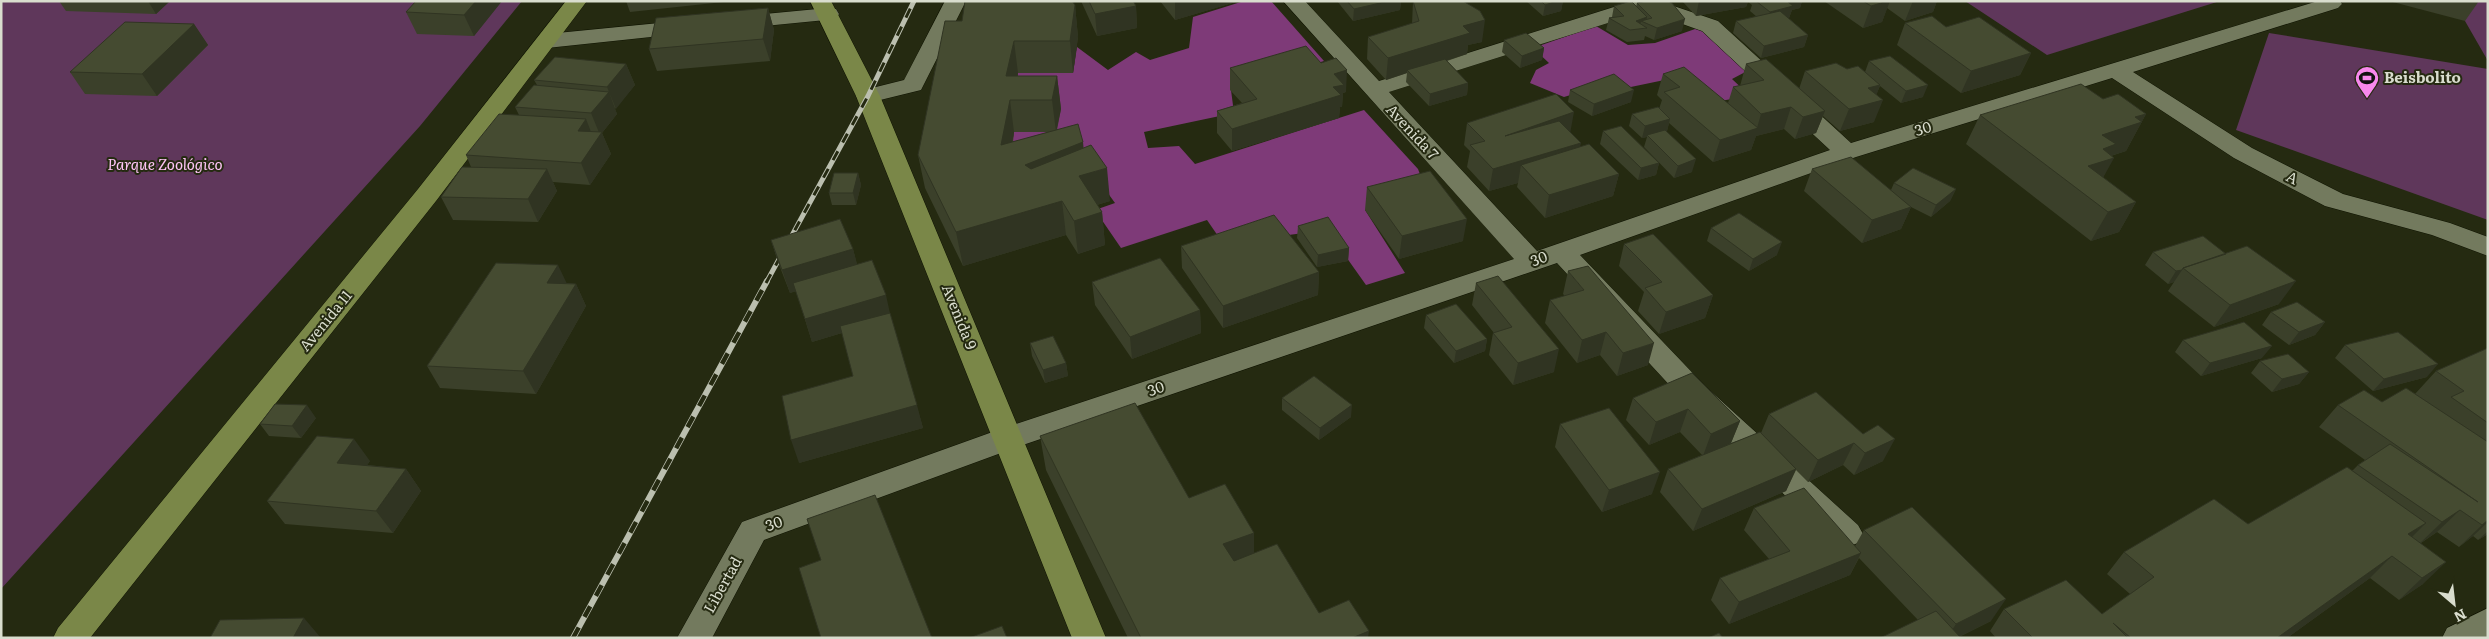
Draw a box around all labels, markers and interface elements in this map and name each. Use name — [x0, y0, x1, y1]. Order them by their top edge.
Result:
sports icon: Beisbolito — [2354, 65, 2380, 99]
place label: Beisbolito — [2384, 65, 2461, 88]
street label: Avenida 7 — [1381, 98, 1445, 164]
street label: 30 — [1911, 114, 1934, 141]
park label: Parque Zoológico — [107, 152, 223, 175]
street label: A — [2283, 164, 2303, 189]
street label: 30 — [1526, 244, 1551, 271]
street label: Avenida 9 — [937, 280, 984, 353]
street label: Avenida 11 — [293, 284, 357, 356]
street label: 30 — [1144, 374, 1168, 401]
street label: 30 — [762, 509, 786, 536]
street label: Libertad — [697, 552, 747, 617]
north arrow — [2429, 579, 2479, 629]
text: N — [2450, 605, 2470, 628]

